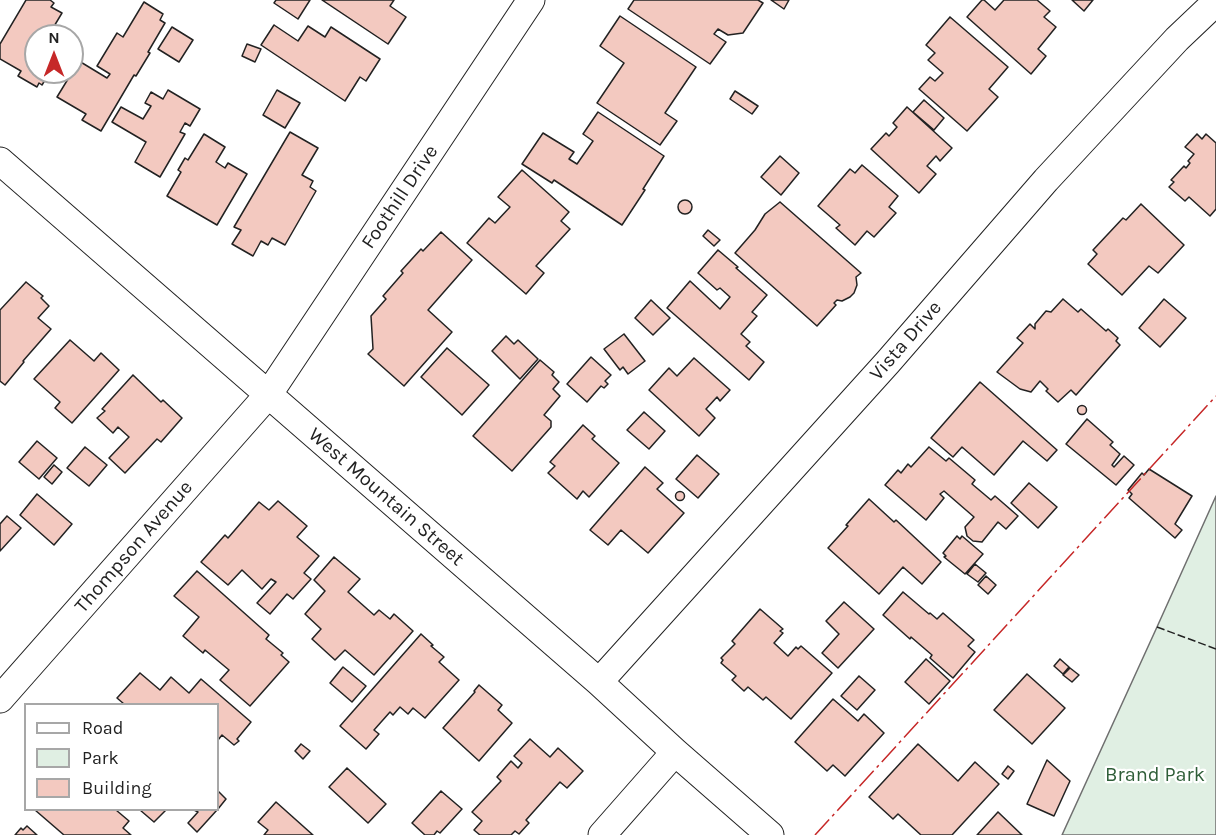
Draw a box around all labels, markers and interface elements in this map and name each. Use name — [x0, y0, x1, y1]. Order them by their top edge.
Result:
north arrow — [24, 24, 84, 84]
text: N — [48, 28, 60, 47]
street label: Foothill Drive — [357, 141, 443, 253]
street label: Vista Drive — [865, 296, 947, 386]
street label: West Mountain Street — [303, 423, 469, 571]
street label: Thompson Avenue — [70, 476, 198, 618]
legend — [24, 703, 219, 811]
text: Road — [82, 717, 123, 739]
text: Park — [82, 747, 119, 769]
park label: Brand Park — [1105, 763, 1205, 787]
text: Building — [82, 777, 152, 799]

